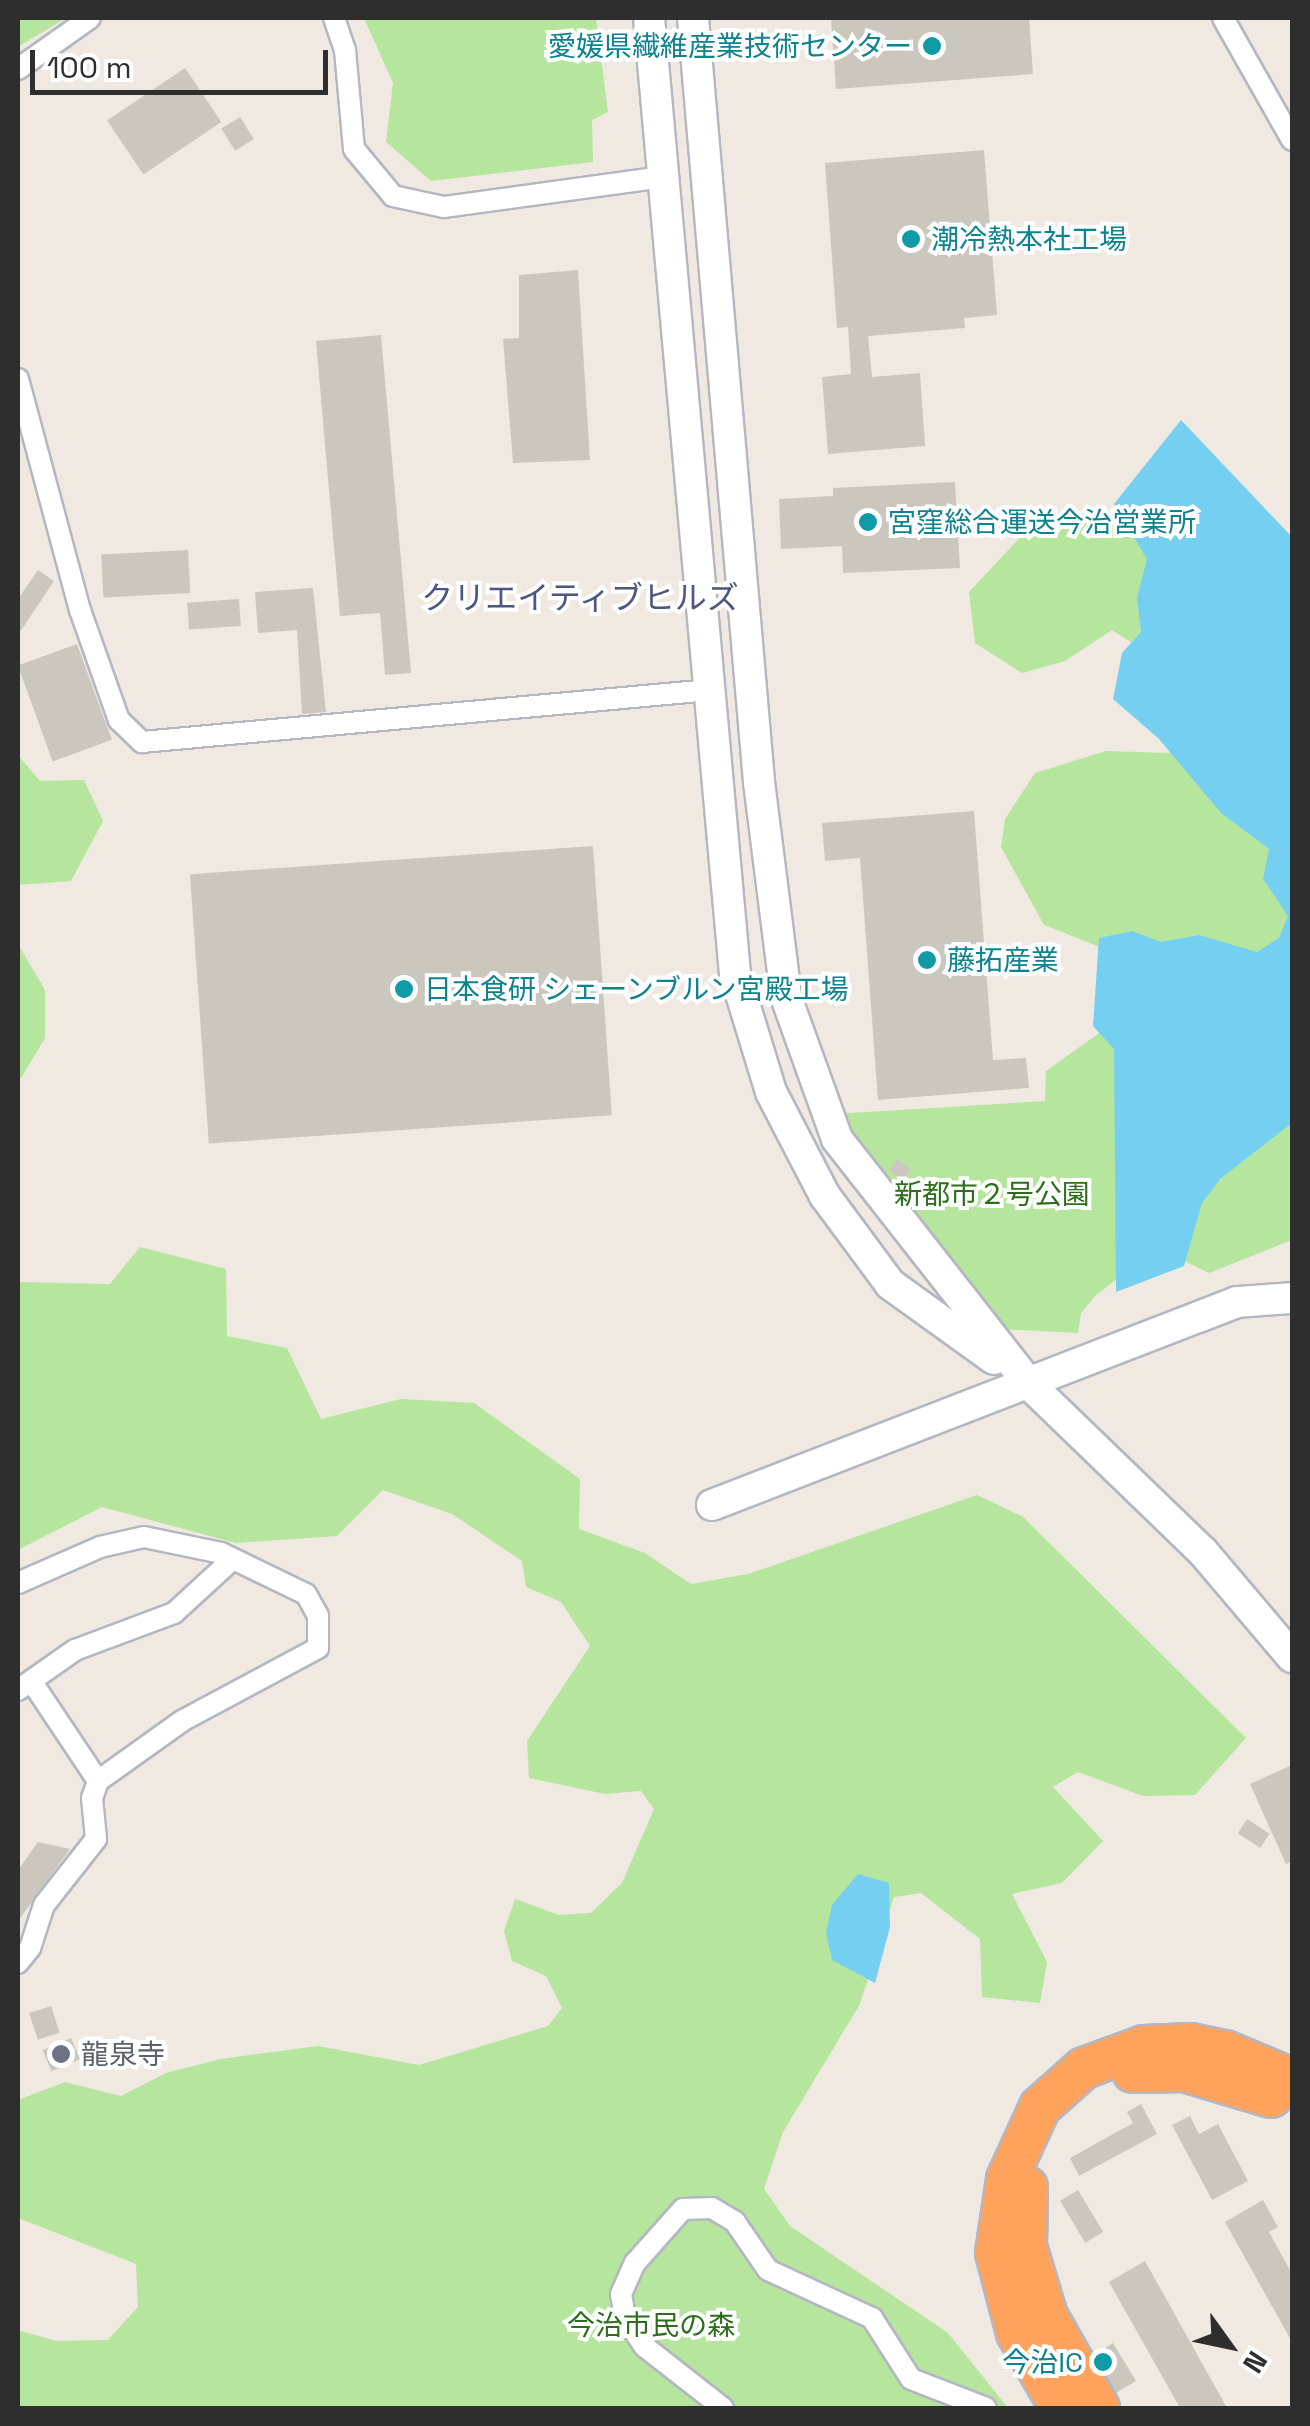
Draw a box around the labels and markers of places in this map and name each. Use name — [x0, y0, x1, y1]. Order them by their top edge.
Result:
place label: 愛媛県繊維産業技術センター — [548, 29, 912, 63]
marker: 愛媛県繊維産業技術センター — [921, 35, 943, 57]
place label: 潮冷熱本社工場 — [931, 222, 1127, 256]
marker: 潮冷熱本社工場 — [900, 228, 922, 250]
place label: 宮窪総合運送今治営業所 — [888, 505, 1196, 539]
marker: 宮窪総合運送今治営業所 — [857, 511, 879, 533]
place label: 藤拓産業 — [947, 943, 1059, 977]
marker: 藤拓産業 — [916, 949, 938, 971]
place label: 日本食研 シェーンブルン宮殿工場 — [424, 972, 851, 1006]
marker: 日本食研 シェーンブルン宮殿工場 — [393, 978, 415, 1000]
place label: 龍泉寺 — [81, 2037, 165, 2071]
marker: 龍泉寺 — [50, 2043, 72, 2065]
place label: 今治IC — [1002, 2345, 1083, 2379]
marker: 今治IC — [1092, 2351, 1114, 2373]

